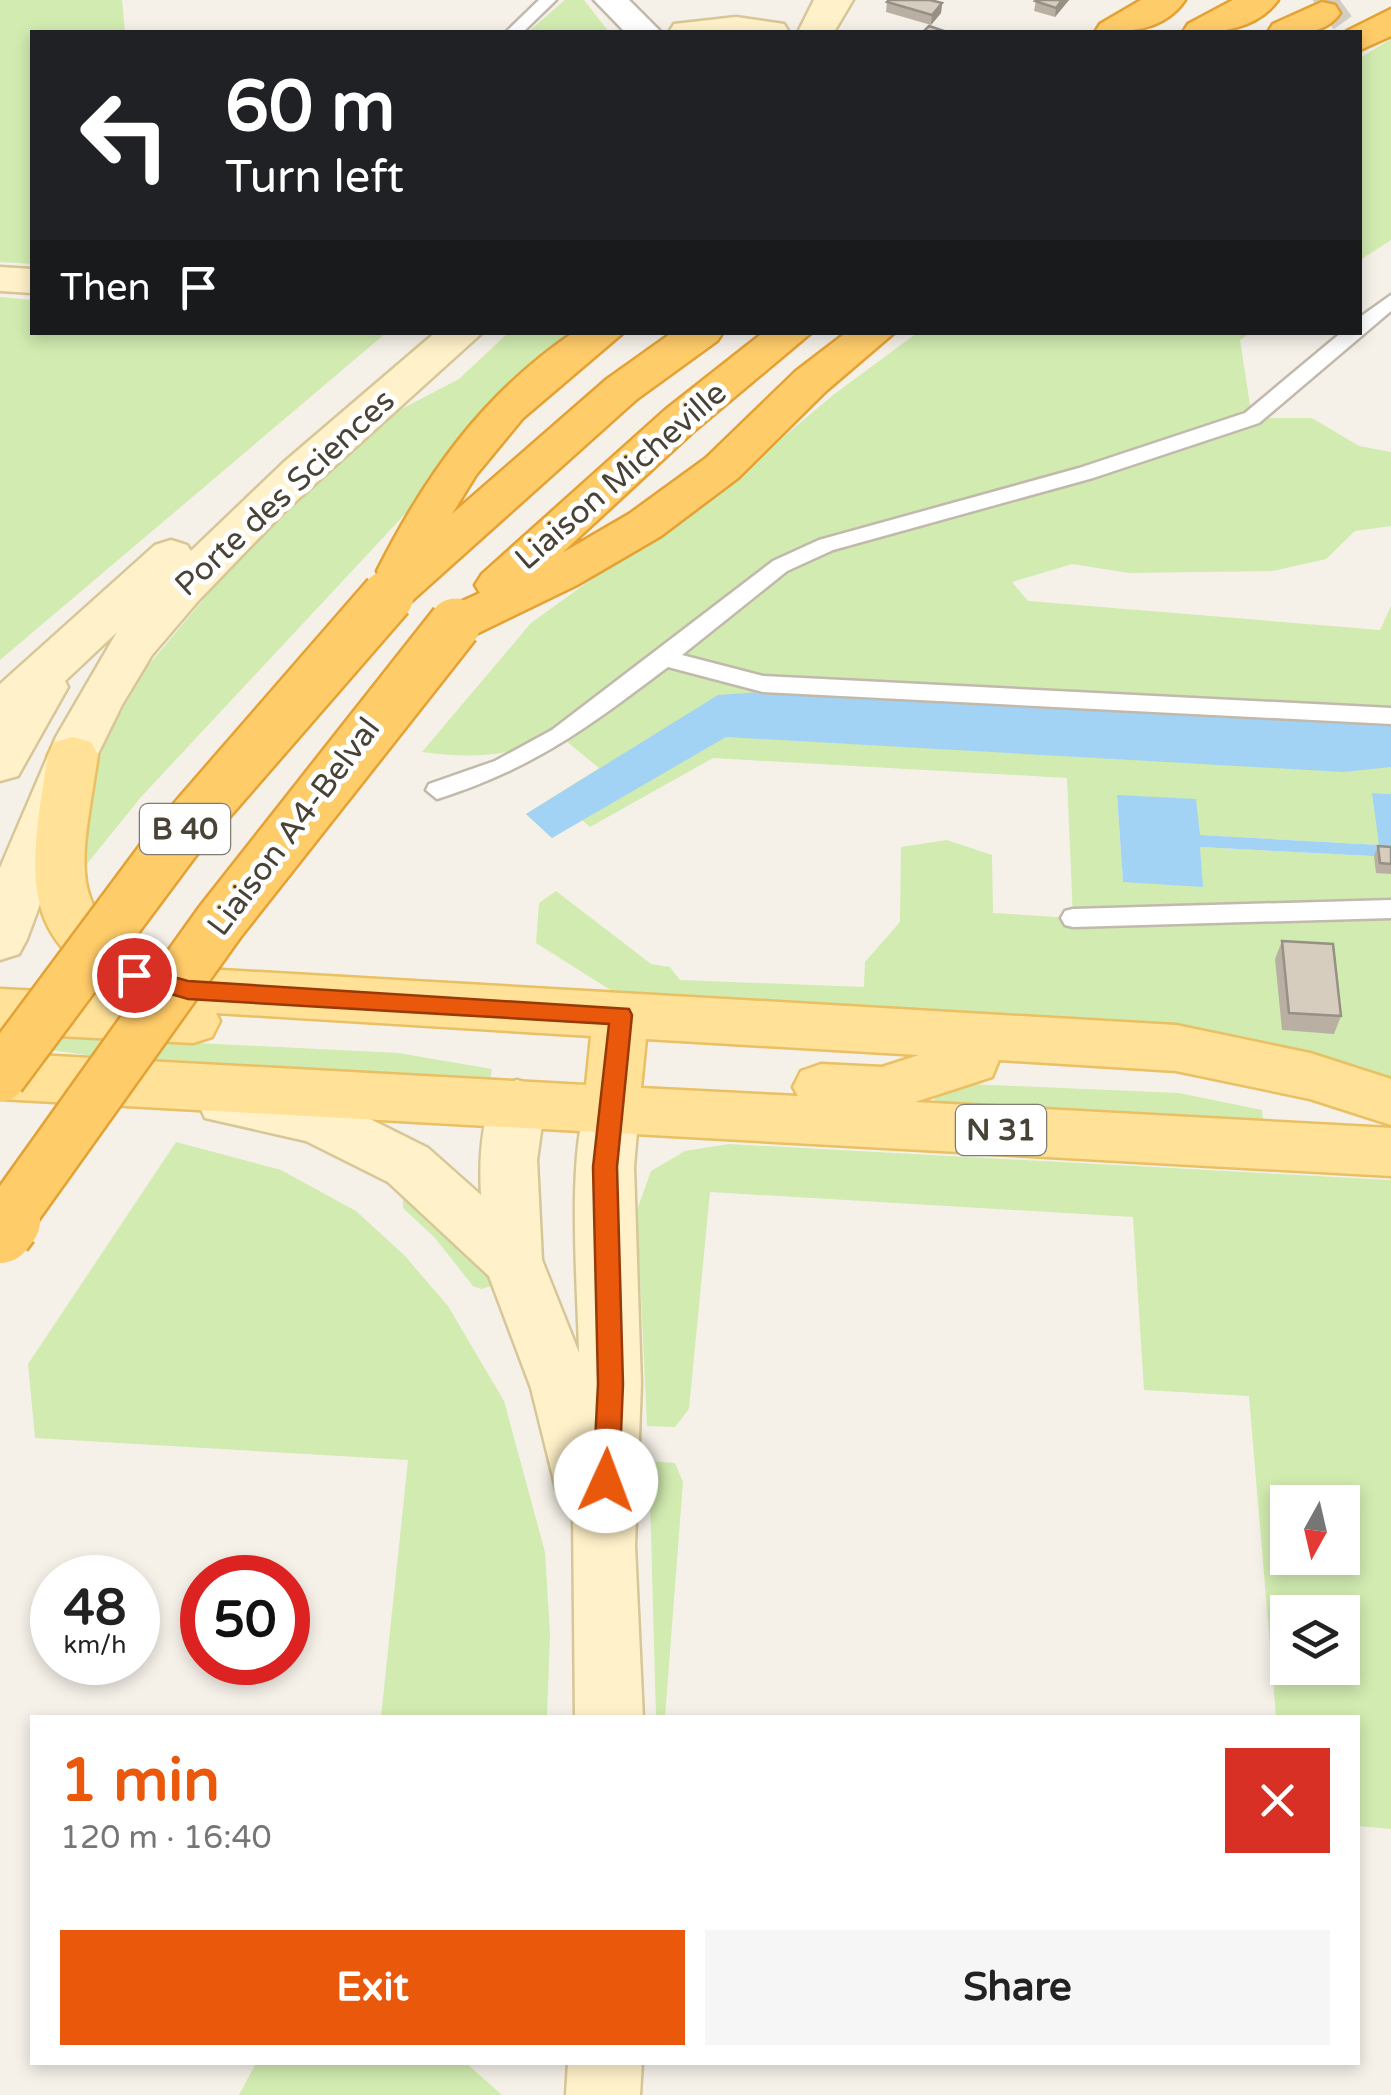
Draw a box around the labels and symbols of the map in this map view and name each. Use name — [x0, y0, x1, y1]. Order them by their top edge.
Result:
street label: Liaison Micheville — [508, 374, 734, 578]
street label: Porte des Sciences — [167, 382, 403, 604]
street label: Liaison A4-Belval — [200, 710, 388, 944]
road number: B 40 — [140, 804, 230, 854]
pin — [92, 933, 177, 1018]
road number: N 31 — [956, 1105, 1046, 1155]
position arrow — [554, 1429, 658, 1533]
north arrow — [1270, 1485, 1360, 1575]
speed limit sign: 50 — [180, 1555, 310, 1685]

